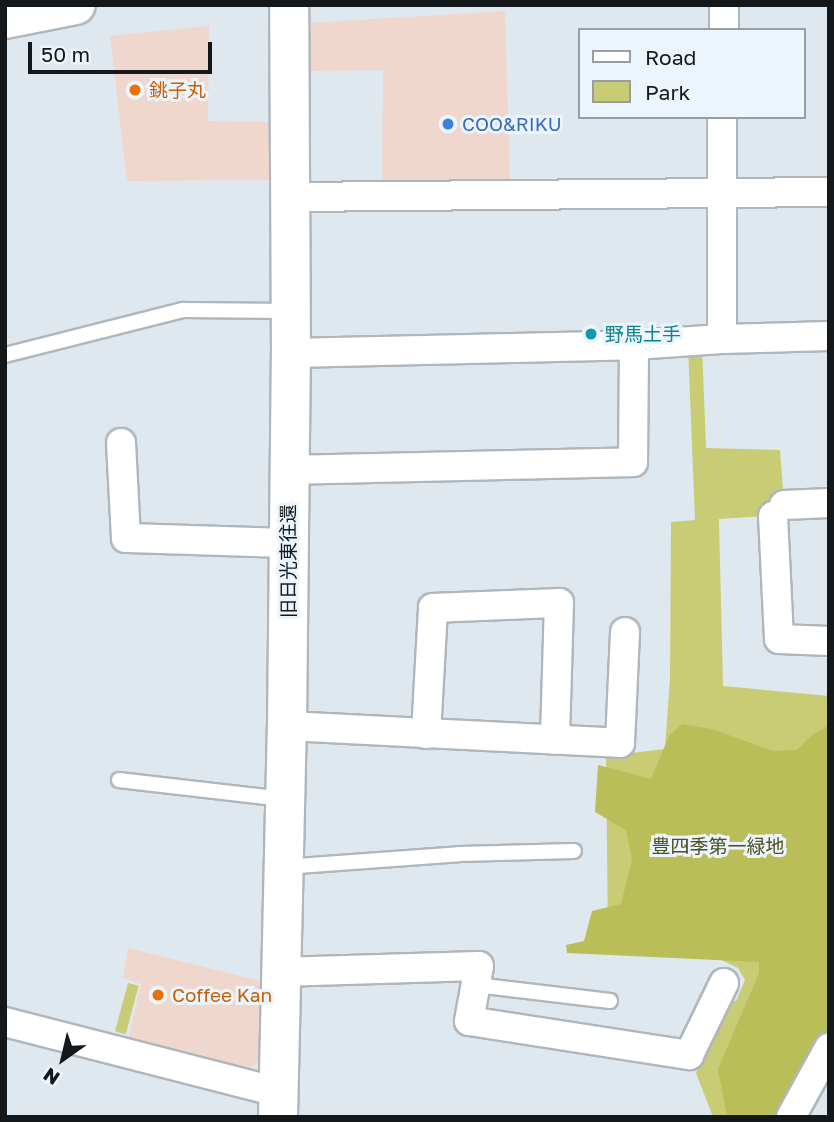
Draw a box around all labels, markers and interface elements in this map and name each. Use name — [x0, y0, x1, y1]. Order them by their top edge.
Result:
scale bar — [32, 28, 215, 72]
legend — [578, 28, 806, 119]
text: 50 m — [41, 41, 90, 67]
text: Road — [645, 44, 696, 70]
place label: 銚子丸 — [149, 79, 206, 101]
text: Park — [645, 79, 690, 105]
marker: 銚子丸 — [127, 82, 143, 98]
place label: COO&RIKU — [462, 113, 562, 135]
marker: COO&RIKU — [440, 116, 456, 132]
place label: 野馬土手 — [605, 323, 681, 345]
marker: 野馬土手 — [583, 326, 599, 342]
street label: 旧日光東往還 — [277, 504, 299, 618]
park label: 豊四季第一緑地 — [652, 835, 784, 857]
place label: Coffee Kan — [172, 984, 272, 1006]
marker: Coffee Kan — [150, 987, 166, 1003]
north arrow — [28, 1024, 98, 1094]
text: N — [39, 1063, 63, 1090]

